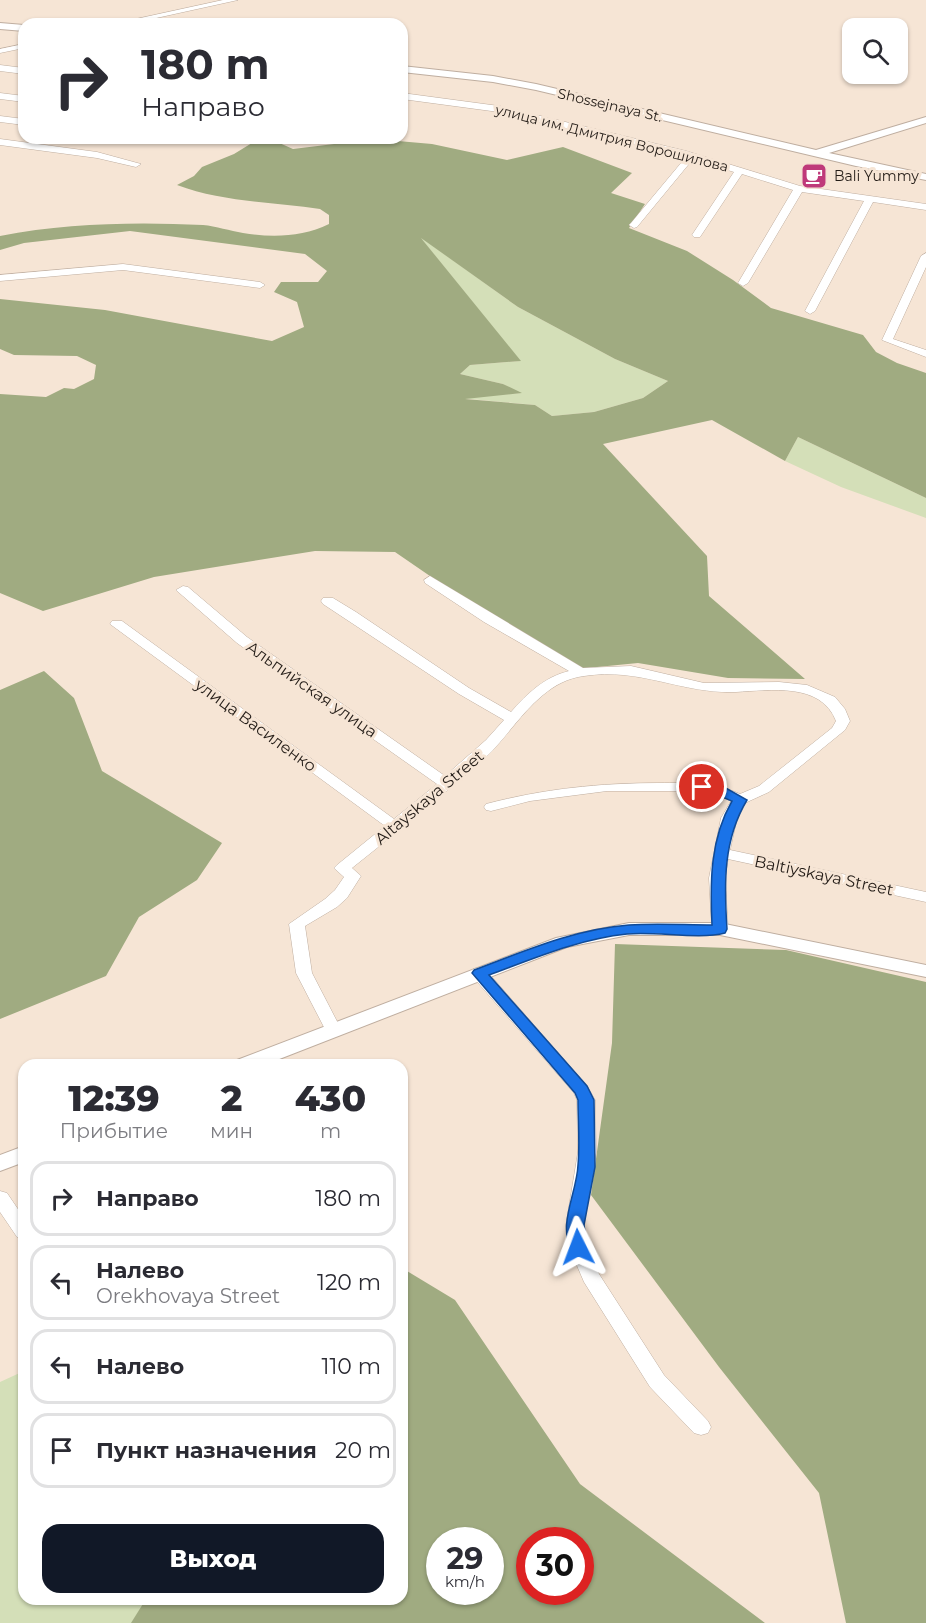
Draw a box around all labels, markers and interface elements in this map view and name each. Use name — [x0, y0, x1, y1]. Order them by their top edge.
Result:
map controls — [842, 18, 908, 84]
button: search — [842, 18, 908, 84]
text: 180 m — [141, 38, 270, 90]
icon: right — [42, 42, 120, 120]
street label: Shossejnaya St. — [556, 84, 664, 126]
text: Направо — [141, 90, 265, 123]
street label: улица им. Дмитрия Ворошилова — [493, 100, 730, 176]
cafe icon: Bali Yummy — [799, 161, 829, 191]
place label: Bali Yummy — [834, 167, 919, 185]
street label: Альпийская улица — [243, 637, 381, 742]
street label: улица Василенко — [190, 674, 320, 776]
street label: Altayskaya Street — [371, 746, 488, 848]
pin — [676, 761, 727, 812]
icon: arrive — [685, 770, 718, 803]
street label: Baltiyskaya Street — [753, 851, 896, 900]
text: 12:39 — [68, 1076, 160, 1120]
text: 2 — [221, 1076, 242, 1120]
text: 430 — [295, 1076, 366, 1120]
text: Прибытие — [60, 1119, 168, 1143]
text: мин — [210, 1119, 253, 1143]
text: m — [320, 1119, 341, 1143]
icon: right — [45, 1182, 78, 1215]
text: Направо — [96, 1185, 199, 1212]
text: 180 m — [315, 1185, 381, 1212]
position arrow — [546, 1215, 610, 1279]
text: Налево — [96, 1257, 184, 1284]
icon: left — [45, 1266, 78, 1299]
text: 120 m — [317, 1269, 381, 1296]
text: Orekhovaya Street — [96, 1284, 280, 1308]
icon: left — [45, 1350, 78, 1383]
text: Налево — [96, 1353, 184, 1380]
text: 110 m — [321, 1353, 381, 1380]
icon: arrive — [45, 1434, 78, 1467]
text: Пункт назначения — [96, 1437, 317, 1464]
text: 20 m — [335, 1437, 391, 1464]
button: Выход — [42, 1524, 384, 1593]
speed limit sign: 30 — [516, 1527, 594, 1605]
text: 29 — [447, 1540, 483, 1577]
text: km/h — [445, 1572, 485, 1591]

